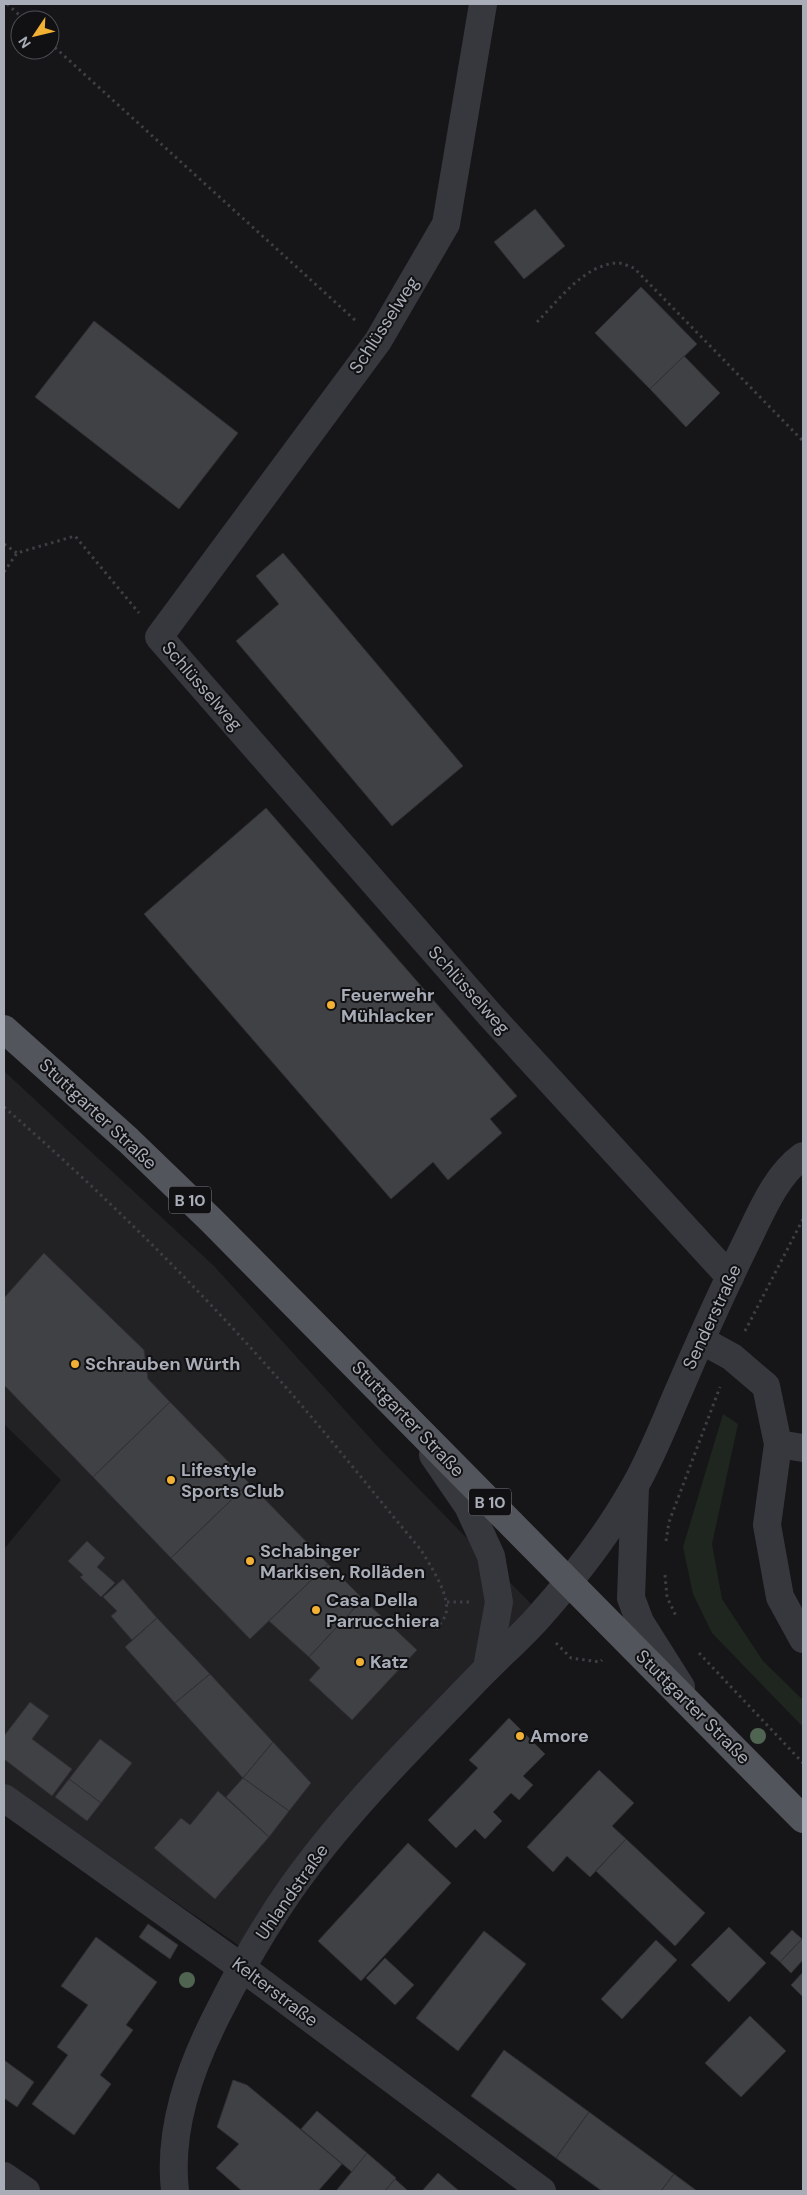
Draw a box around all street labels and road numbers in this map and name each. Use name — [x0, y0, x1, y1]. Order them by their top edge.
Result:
street label: Schlüsselweg — [344, 272, 424, 378]
street label: Schlüsselweg — [156, 636, 248, 736]
street label: Schlüsselweg — [423, 941, 515, 1039]
street label: Stuttgarter Straße — [34, 1053, 162, 1175]
road number: B 10 — [169, 1186, 211, 1214]
street label: Senderstraße — [677, 1261, 747, 1373]
street label: Stuttgarter Straße — [346, 1356, 470, 1482]
road number: B 10 — [469, 1488, 511, 1515]
street label: Stuttgarter Straße — [631, 1645, 755, 1769]
street label: Uhlandstraße — [250, 1839, 334, 1945]
street label: Kelterstraße — [227, 1952, 323, 2032]

